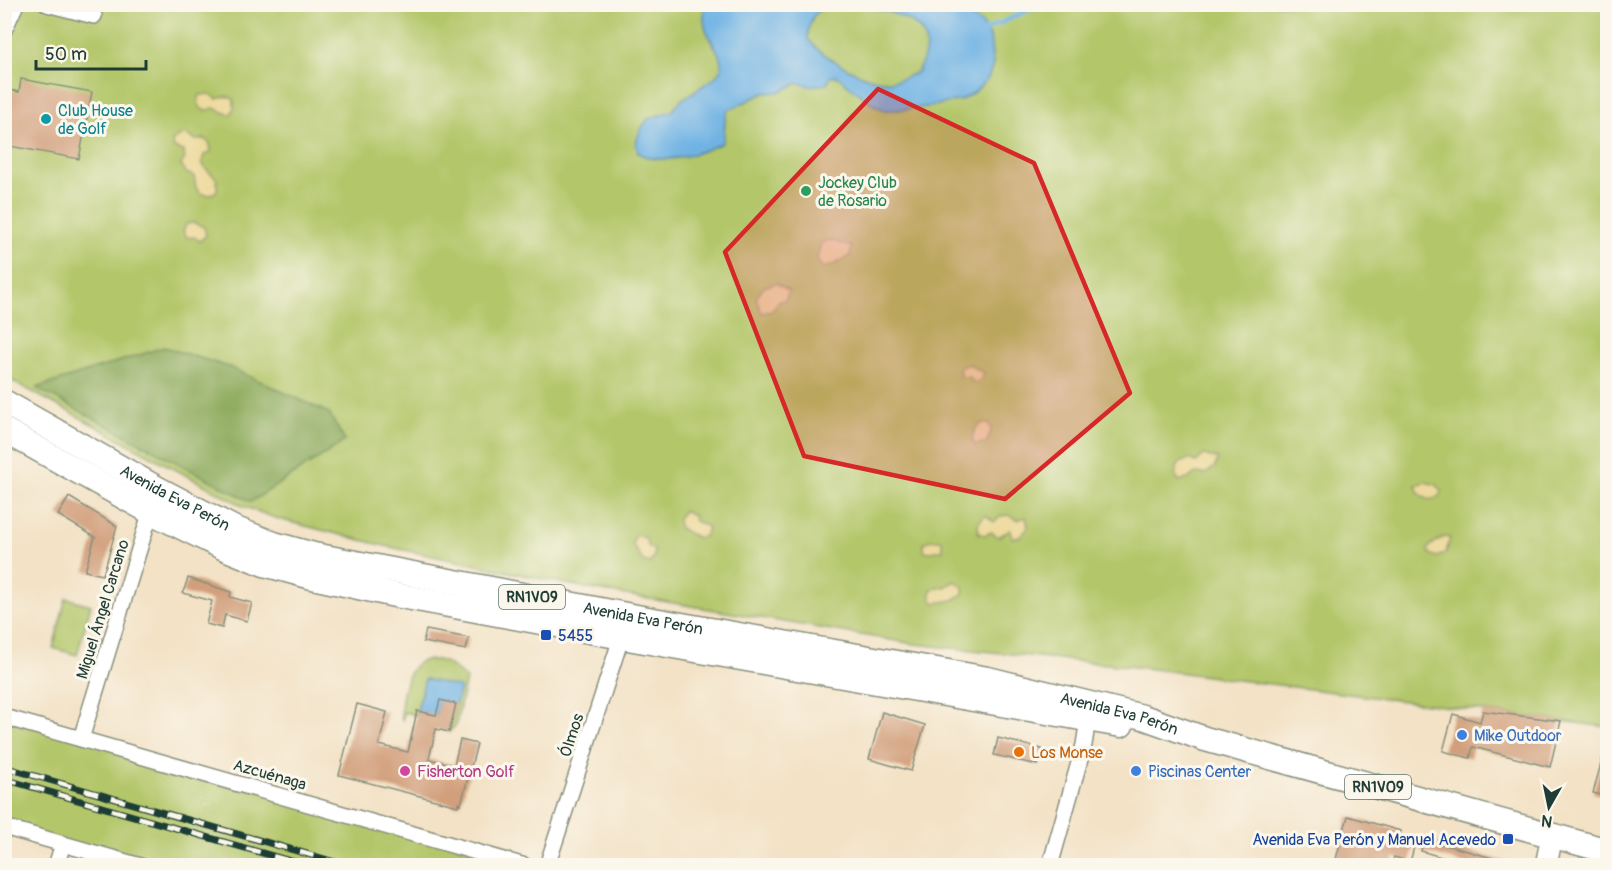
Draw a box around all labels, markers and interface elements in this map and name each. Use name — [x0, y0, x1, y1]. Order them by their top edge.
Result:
scale bar — [36, 33, 146, 71]
text: 50 m — [45, 43, 87, 66]
place label: Club House de Golf — [58, 101, 133, 139]
marker: Club House de Golf — [39, 112, 53, 126]
place label: Jockey Club de Rosario — [818, 173, 897, 211]
marker: Jockey Club de Rosario — [799, 184, 813, 198]
street label: Avenida Eva Perón — [116, 461, 233, 536]
street label: Miguel Ángel Carcano — [72, 537, 134, 681]
road number: RN1V09 — [499, 585, 565, 609]
street label: Avenida Eva Perón — [581, 598, 705, 640]
place label: 5455 — [558, 626, 593, 646]
marker: 5455 — [539, 628, 553, 642]
street label: Avenida Eva Perón — [1058, 688, 1181, 740]
street label: Ólmos — [555, 711, 588, 760]
place label: Mike Outdoor — [1474, 726, 1562, 746]
marker: Mike Outdoor — [1455, 728, 1469, 742]
place label: Los Monse — [1031, 743, 1103, 763]
marker: Los Monse — [1012, 745, 1026, 759]
street label: Azcuénaga — [231, 755, 309, 795]
place label: Fisherton Golf — [417, 762, 515, 782]
place label: Piscinas Center — [1148, 762, 1251, 782]
marker: Fisherton Golf — [398, 764, 412, 778]
marker: Piscinas Center — [1129, 764, 1143, 778]
road number: RN1V09 — [1345, 775, 1411, 799]
north arrow — [1519, 777, 1579, 837]
text: N — [1540, 810, 1554, 832]
place label: Avenida Eva Perón y Manuel Acevedo — [1252, 830, 1496, 850]
marker: Avenida Eva Perón y Manuel Acevedo — [1501, 832, 1515, 846]

